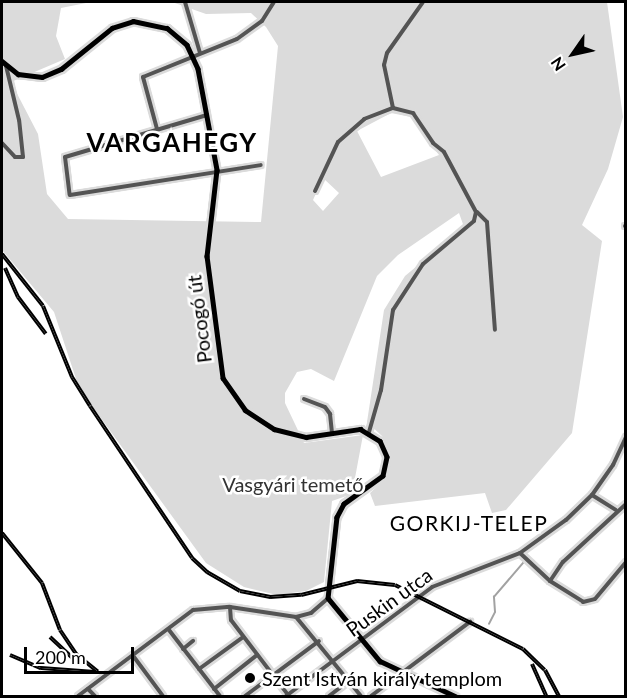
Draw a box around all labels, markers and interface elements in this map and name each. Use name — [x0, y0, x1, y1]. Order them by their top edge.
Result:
north arrow — [543, 24, 603, 84]
text: N — [546, 54, 569, 75]
district label: VARGAHEGY — [86, 127, 258, 159]
street label: Pocogó út — [182, 274, 216, 364]
park label: Vasgyári temető — [222, 472, 364, 496]
district label: GORKIJ-TELEP — [390, 510, 548, 536]
street label: Puskin utca — [341, 563, 437, 641]
scale bar — [27, 635, 136, 673]
text: 200 m — [35, 646, 86, 668]
place label: Szent István király templom — [262, 666, 503, 690]
marker: Szent István király templom — [243, 671, 257, 685]

